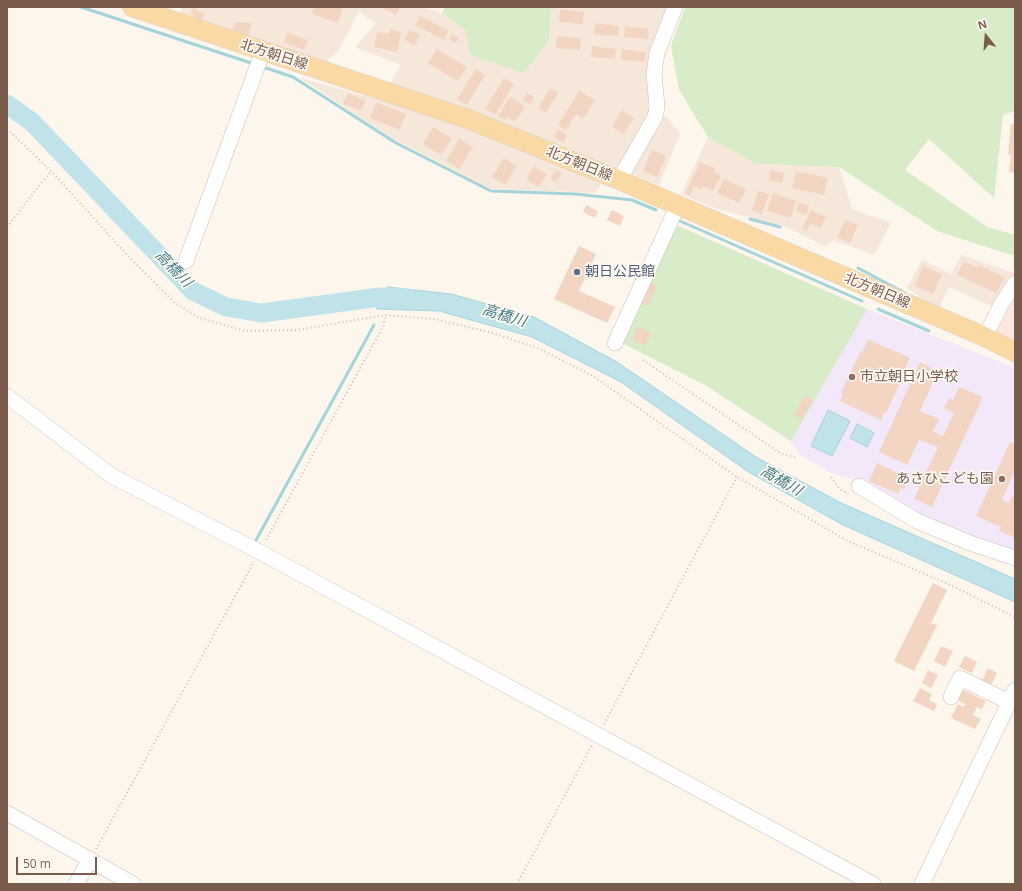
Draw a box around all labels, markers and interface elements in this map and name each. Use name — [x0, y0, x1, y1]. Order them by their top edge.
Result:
north arrow — [966, 16, 1006, 56]
text: N — [976, 16, 989, 33]
street label: 北方朝日線 — [238, 36, 310, 74]
street label: 北方朝日線 — [543, 143, 615, 185]
water label: 高橋川 — [151, 247, 195, 291]
place label: 朝日公民館 — [585, 264, 655, 280]
marker: 朝日公民館 — [572, 267, 582, 277]
street label: 北方朝日線 — [842, 270, 912, 312]
water label: 高橋川 — [480, 301, 528, 331]
place label: 市立朝日小学校 — [860, 369, 958, 385]
marker: 市立朝日小学校 — [847, 372, 857, 382]
water label: 高橋川 — [757, 462, 805, 500]
place label: あさひこども園 — [896, 471, 994, 487]
marker: あさひこども園 — [997, 474, 1007, 484]
scale bar — [18, 849, 99, 875]
text: 50 m — [23, 855, 51, 872]

